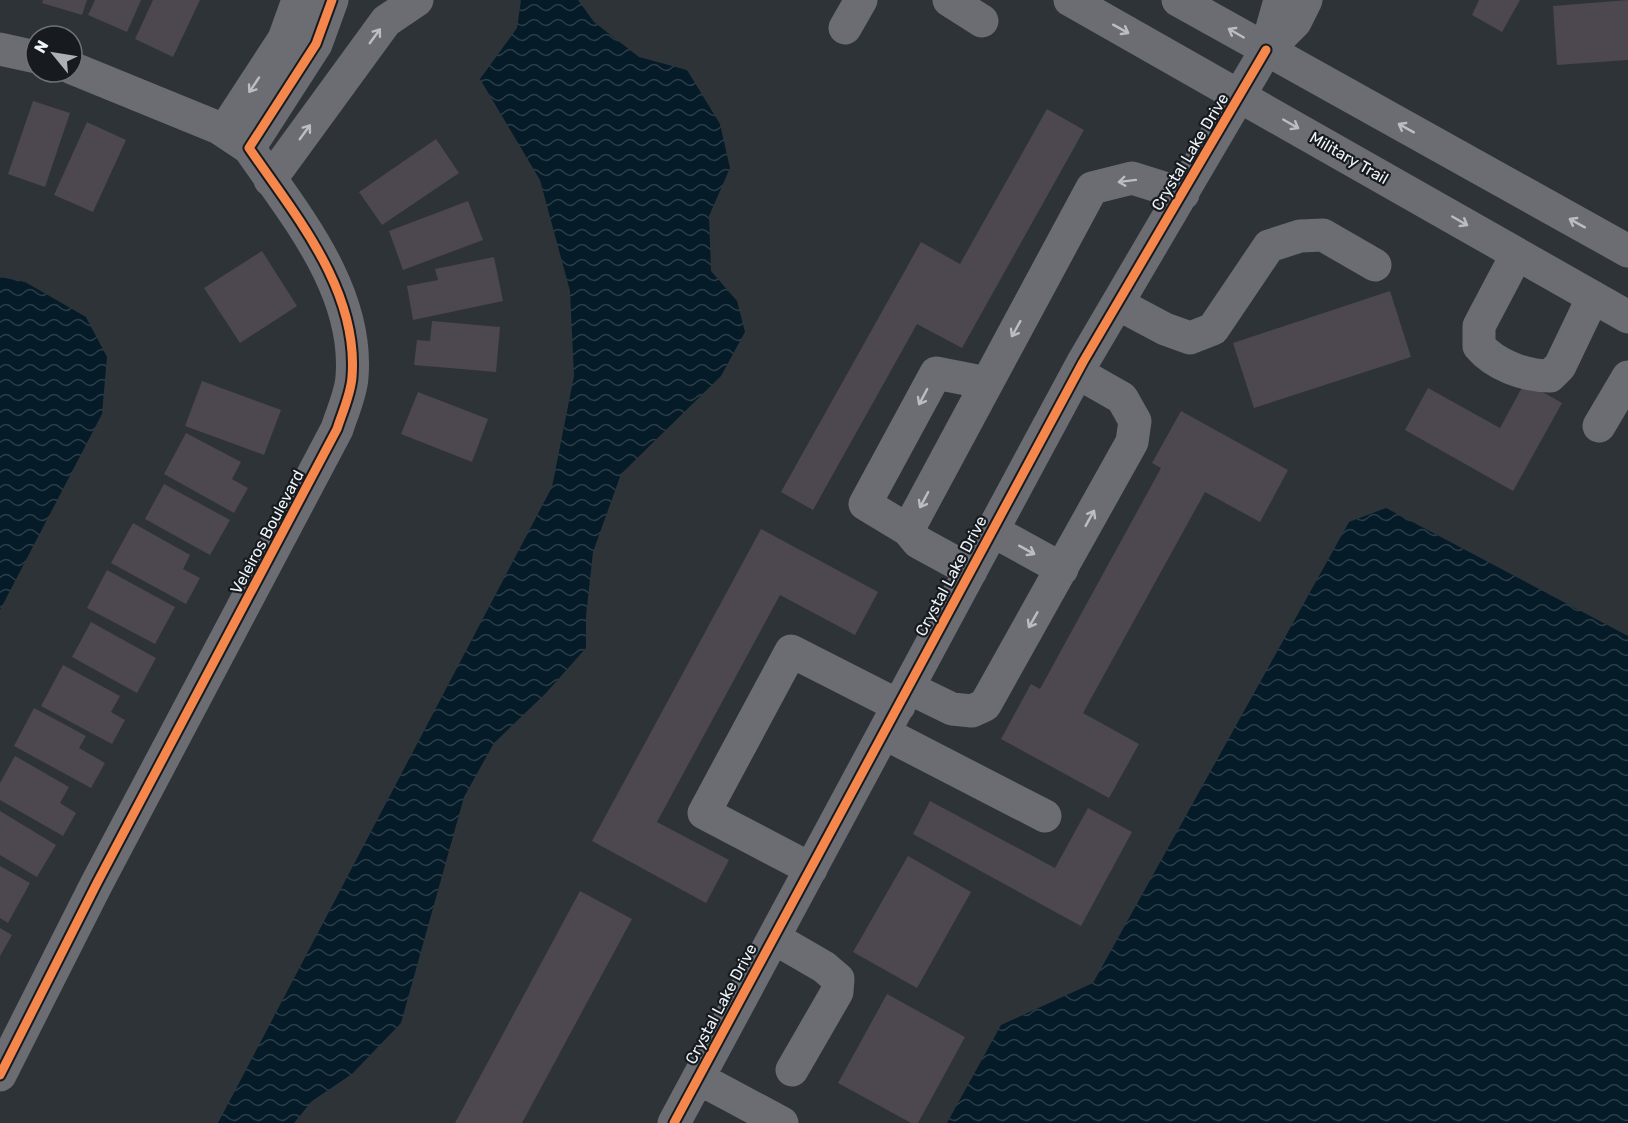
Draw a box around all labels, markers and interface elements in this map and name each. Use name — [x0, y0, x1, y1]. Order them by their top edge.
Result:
one-way arrow — [1112, 23, 1129, 35]
north arrow — [24, 24, 84, 84]
one-way arrow — [1228, 27, 1245, 39]
one-way arrow — [369, 29, 382, 45]
text: N — [30, 37, 53, 56]
one-way arrow — [247, 76, 260, 93]
street label: Crystal Lake Drive — [1147, 90, 1233, 214]
one-way arrow — [1281, 119, 1299, 130]
one-way arrow — [1398, 122, 1416, 133]
one-way arrow — [299, 125, 311, 141]
street label: Military Trail — [1306, 128, 1392, 188]
one-way arrow — [1118, 176, 1137, 187]
one-way arrow — [1451, 215, 1468, 227]
one-way arrow — [1569, 216, 1586, 228]
one-way arrow — [1010, 319, 1021, 337]
one-way arrow — [917, 388, 928, 406]
street label: Veleiros Boulevard — [226, 467, 308, 597]
one-way arrow — [918, 491, 929, 509]
one-way arrow — [1084, 510, 1096, 527]
street label: Crystal Lake Drive — [911, 513, 991, 639]
one-way arrow — [1018, 545, 1036, 556]
one-way arrow — [1027, 611, 1039, 628]
street label: Crystal Lake Drive — [681, 941, 761, 1067]

